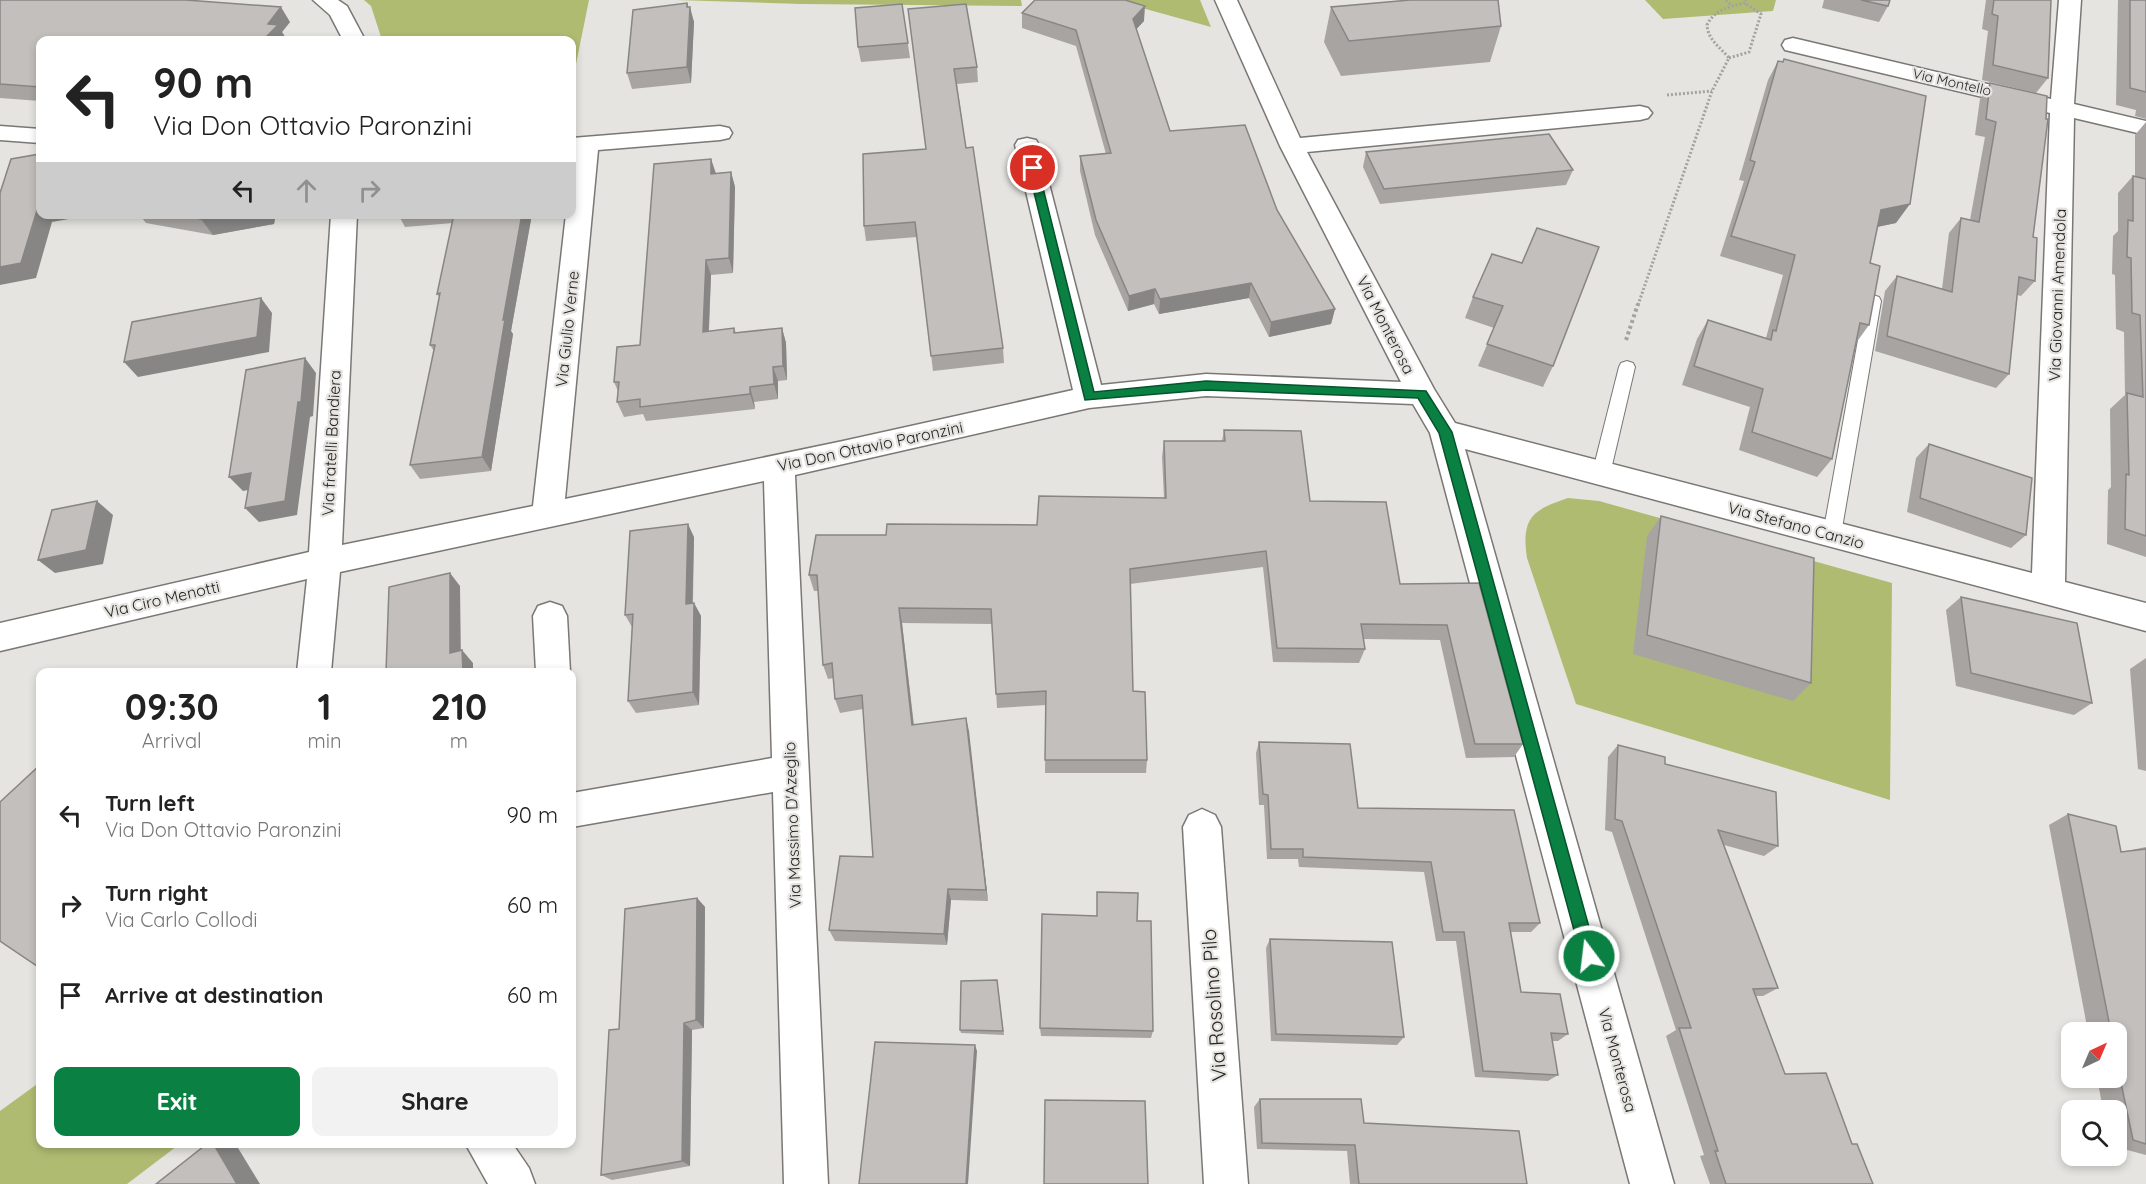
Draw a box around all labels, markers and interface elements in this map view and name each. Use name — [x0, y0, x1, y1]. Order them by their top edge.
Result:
text: 90 m — [153, 56, 253, 109]
icon: left — [54, 60, 132, 138]
street label: Via Montello — [1911, 64, 1993, 100]
text: Via Don Ottavio Paronzini — [153, 108, 472, 142]
pin — [1007, 142, 1058, 193]
icon: arrive — [1016, 151, 1049, 184]
icon: left — [227, 174, 260, 207]
icon: ahead — [290, 174, 323, 207]
icon: right — [353, 174, 386, 207]
street label: Via Giovanni Amendola — [2044, 208, 2070, 382]
street label: Via Giulio Verne — [551, 270, 583, 388]
street label: Via Monterosa — [1353, 273, 1419, 377]
street label: Via fratelli Bandiera — [317, 369, 345, 517]
street label: Via Don Ottavio Paronzini — [775, 417, 965, 475]
street label: Via Stefano Canzio — [1726, 497, 1866, 553]
street label: Via Ciro Menotti — [103, 576, 221, 622]
text: 09:30 — [125, 684, 219, 729]
text: 1 — [318, 684, 332, 729]
text: 210 — [431, 684, 487, 729]
text: Arrival — [142, 728, 202, 753]
text: min — [308, 728, 342, 753]
text: m — [450, 728, 468, 753]
street label: Via Massimo D'Azeglio — [779, 742, 805, 908]
text: Turn left — [105, 789, 195, 817]
icon: left — [54, 799, 87, 832]
text: 90 m — [507, 801, 558, 829]
text: Via Don Ottavio Paronzini — [105, 817, 342, 842]
text: Turn right — [105, 879, 209, 907]
icon: right — [54, 889, 87, 922]
text: 60 m — [507, 891, 558, 919]
text: Via Carlo Collodi — [105, 907, 258, 932]
position arrow — [1557, 924, 1621, 988]
street label: Via Rosolino Pilo — [1196, 928, 1231, 1082]
icon: arrive — [54, 979, 87, 1012]
text: Arrive at destination — [105, 981, 323, 1009]
text: 60 m — [507, 981, 558, 1009]
street label: Via Monterosa — [1594, 1006, 1642, 1114]
north arrow — [2061, 1022, 2127, 1088]
map controls — [2061, 1022, 2127, 1166]
button: Exit — [54, 1067, 300, 1136]
button: Share — [312, 1067, 558, 1136]
button: search — [2061, 1100, 2127, 1166]

